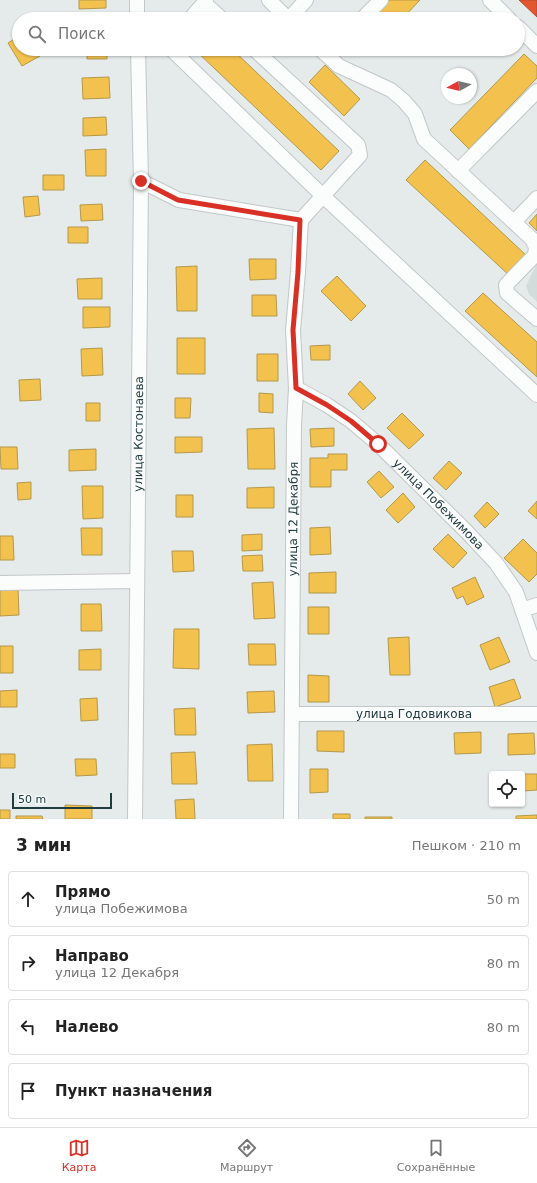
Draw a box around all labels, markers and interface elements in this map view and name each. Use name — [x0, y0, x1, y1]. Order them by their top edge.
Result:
search box — [12, 12, 525, 56]
icon: search — [26, 23, 48, 45]
text: Поиск — [58, 25, 106, 43]
north arrow — [441, 68, 477, 104]
route end — [132, 172, 150, 190]
street label: улица Костонаева — [131, 376, 146, 492]
route start — [369, 435, 387, 453]
street label: улица Побежимова — [390, 456, 487, 552]
street label: улица 12 Декабря — [286, 462, 301, 576]
street label: улица Годовикова — [356, 707, 472, 721]
map controls — [489, 771, 525, 807]
button: locate — [489, 771, 525, 807]
scale bar — [12, 791, 112, 810]
text: 50 m — [18, 793, 46, 806]
text: 3 мин — [16, 835, 71, 855]
text: Пешком · 210 m — [412, 838, 521, 853]
text: Прямо — [55, 883, 111, 901]
icon: ahead — [17, 888, 39, 910]
text: 50 m — [487, 892, 520, 907]
text: улица Побежимова — [55, 901, 188, 916]
text: Направо — [55, 947, 129, 965]
icon: right — [17, 952, 39, 974]
text: 80 m — [487, 956, 520, 971]
text: улица 12 Декабря — [55, 965, 179, 980]
icon: left — [17, 1016, 39, 1038]
text: Налево — [55, 1018, 119, 1036]
text: 80 m — [487, 1020, 520, 1035]
icon: arrive — [17, 1080, 39, 1102]
text: Пункт назначения — [55, 1082, 212, 1100]
tab: Карта — [62, 1137, 96, 1174]
tab: Маршрут — [220, 1137, 273, 1174]
tab: Сохранённые — [397, 1137, 475, 1174]

